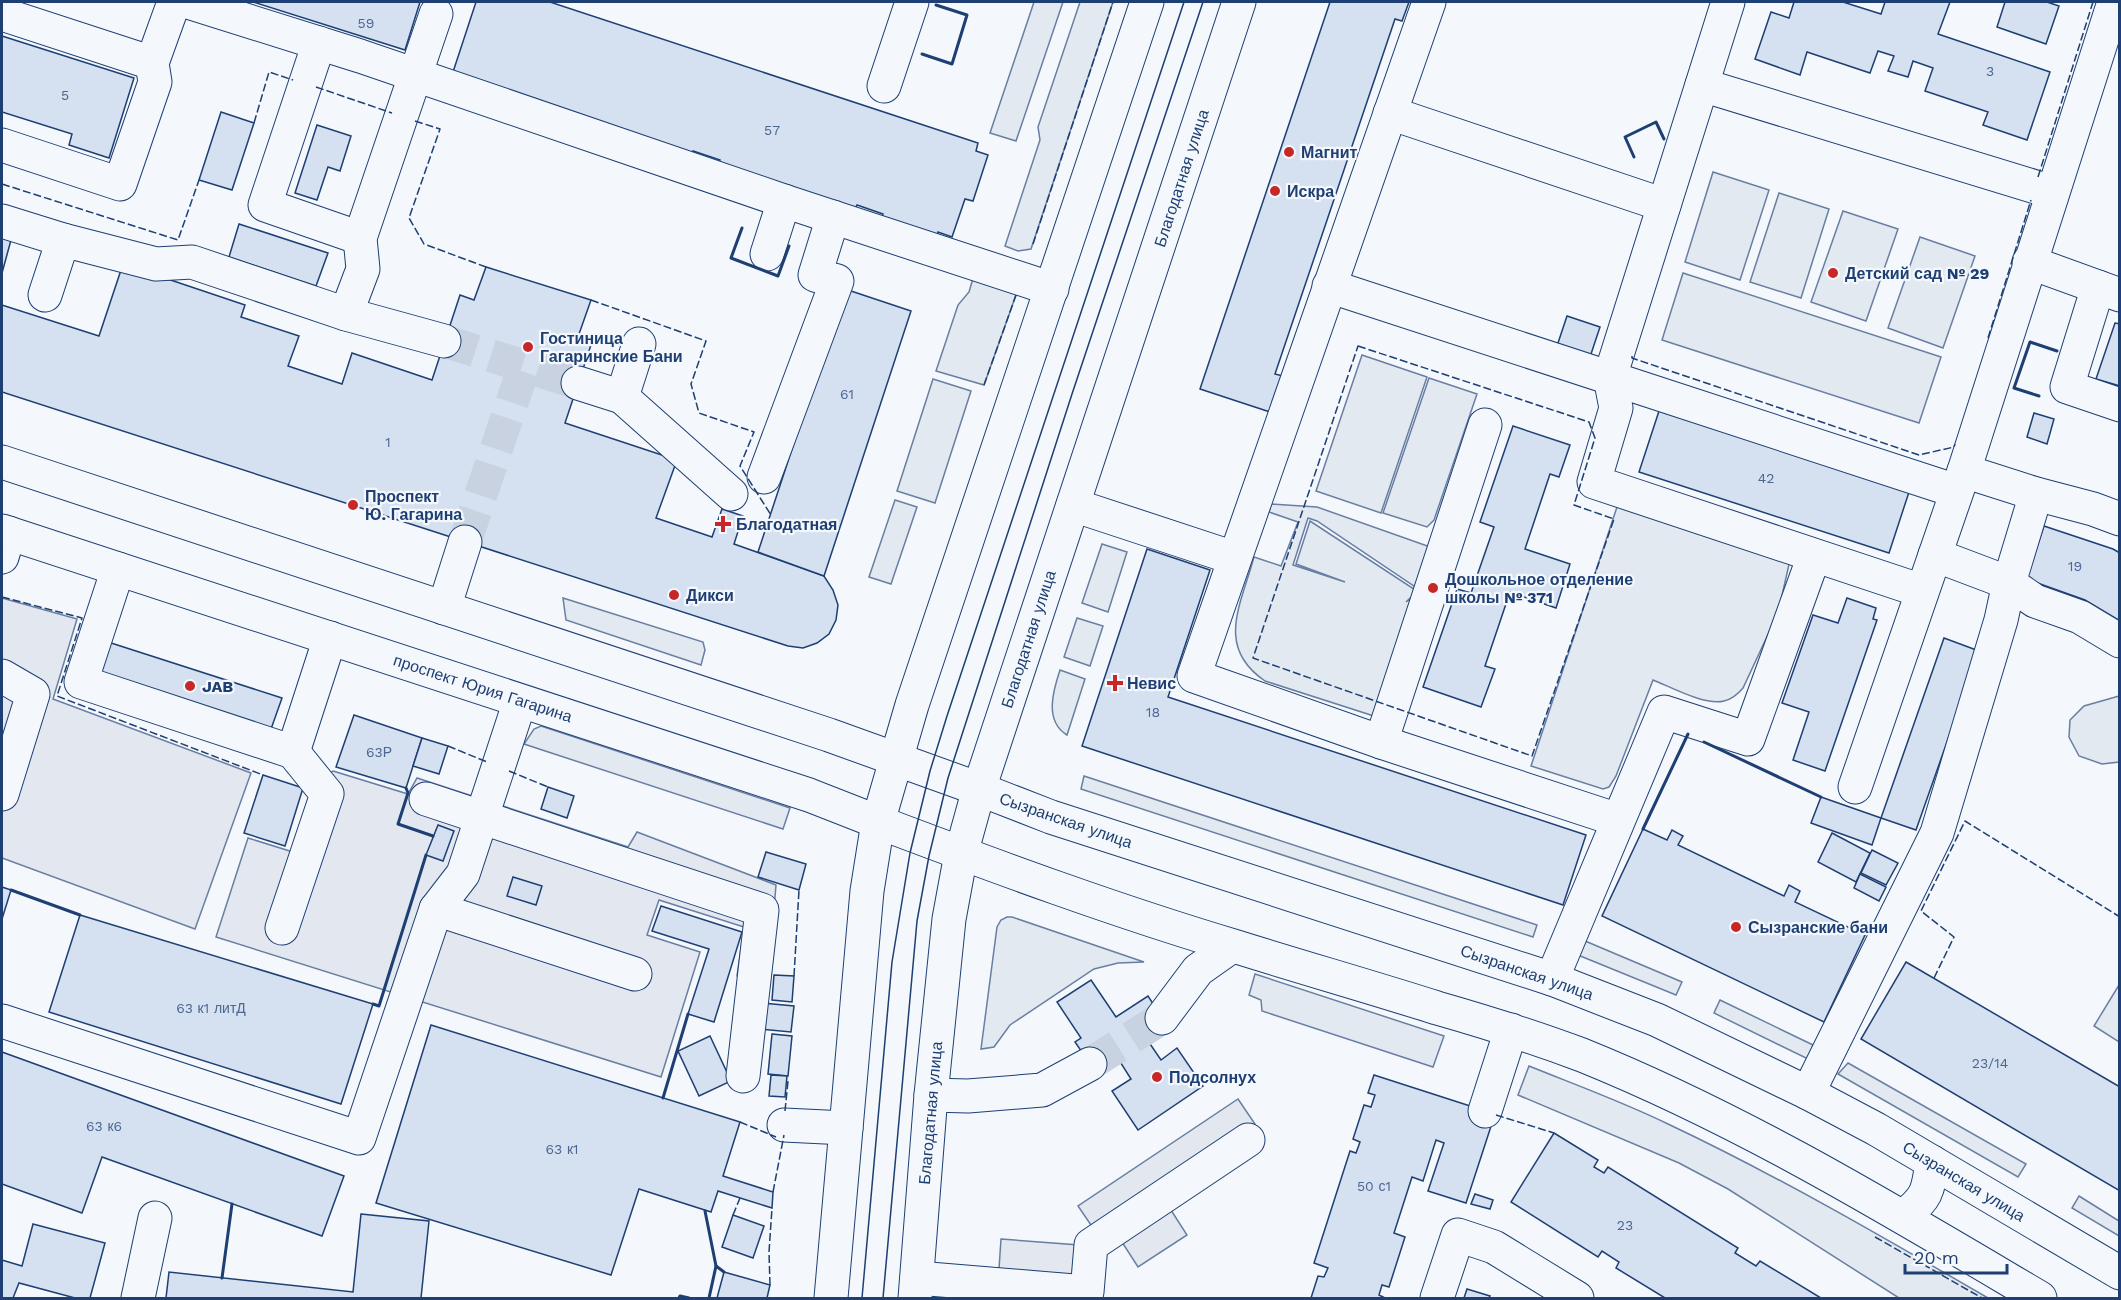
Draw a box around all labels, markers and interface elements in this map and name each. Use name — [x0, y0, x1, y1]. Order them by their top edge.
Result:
house number: 59 — [358, 15, 374, 31]
house number: 3 — [1986, 63, 1994, 79]
house number: 5 — [61, 87, 69, 103]
street label: Благодатная улица — [1150, 107, 1213, 249]
house number: 57 — [764, 122, 780, 138]
place label: Магнит — [1301, 143, 1358, 162]
marker: Магнит — [1282, 145, 1296, 159]
place label: Искра — [1287, 182, 1334, 201]
marker: Искра — [1268, 184, 1282, 198]
place label: Детский сад № 29 — [1845, 264, 1990, 283]
marker: Детский сад № 29 — [1826, 266, 1840, 280]
place label: Гостиница Гагаринские Бани — [540, 329, 683, 366]
marker: Гостиница Гагаринские Бани — [521, 340, 535, 354]
house number: 61 — [840, 386, 854, 402]
house number: 1 — [385, 434, 391, 450]
house number: 42 — [1758, 470, 1774, 486]
place label: Проспект Ю. Гагарина — [365, 487, 462, 524]
marker: Проспект Ю. Гагарина — [346, 498, 360, 512]
marker: Благодатная — [714, 515, 732, 533]
place label: Благодатная — [736, 515, 837, 534]
house number: 19 — [2068, 558, 2082, 574]
street label: Благодатная улица — [997, 568, 1060, 710]
place label: Дошкольное отделение школы № 371 — [1445, 570, 1633, 607]
marker: Дошкольное отделение школы № 371 — [1426, 581, 1440, 595]
place label: Дикси — [686, 586, 734, 605]
marker: Дикси — [667, 588, 681, 602]
street label: проспект Юрия Гагарина — [391, 651, 575, 726]
place label: Невис — [1127, 674, 1176, 693]
marker: Невис — [1108, 676, 1122, 690]
place label: JAB — [202, 677, 233, 696]
marker: JAB — [183, 679, 197, 693]
house number: 18 — [1146, 704, 1160, 720]
house number: 63Р — [366, 744, 392, 760]
street label: Сызранская улица — [997, 789, 1135, 852]
place label: Сызранские бани — [1748, 918, 1888, 937]
marker: Сызранские бани — [1729, 920, 1743, 934]
street label: Сызранская улица — [1458, 941, 1596, 1004]
house number: 63 к1 литД — [176, 1000, 246, 1016]
street label: Благодатная улица — [915, 1041, 946, 1185]
house number: 23/14 — [1972, 1055, 2008, 1071]
place label: Подсолнух — [1169, 1068, 1256, 1087]
marker: Подсолнух — [1150, 1070, 1164, 1084]
house number: 63 к6 — [86, 1118, 122, 1134]
street label: Сызранская улица — [1899, 1137, 2028, 1226]
house number: 63 к1 — [545, 1141, 579, 1157]
house number: 50 с1 — [1357, 1178, 1391, 1194]
house number: 23 — [1617, 1217, 1633, 1233]
scale bar — [1905, 1237, 2007, 1275]
text: 20 m — [1914, 1247, 1959, 1268]

